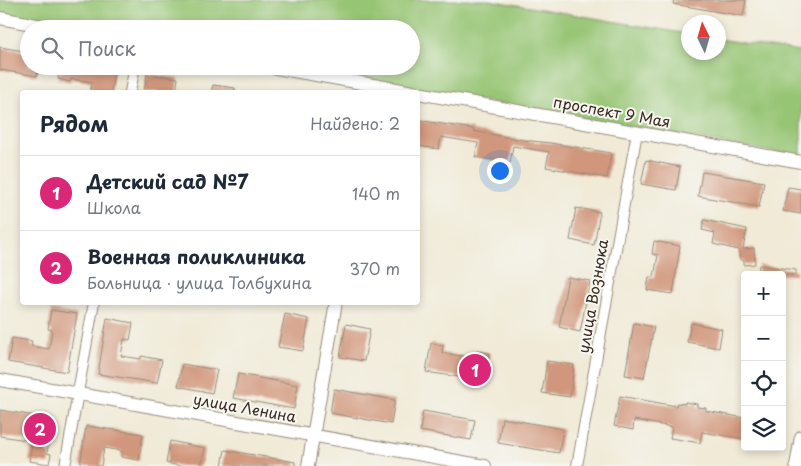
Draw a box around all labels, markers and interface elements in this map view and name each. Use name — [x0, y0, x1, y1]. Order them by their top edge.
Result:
north arrow — [681, 15, 726, 60]
search box — [20, 20, 420, 75]
icon: search — [38, 34, 66, 62]
text: Поиск — [78, 34, 136, 62]
street label: проспект 9 Мая — [552, 89, 672, 133]
text: Рядом — [40, 107, 108, 139]
text: Найдено: 2 — [310, 111, 400, 135]
your location — [487, 158, 513, 184]
text: Детский сад №7 — [87, 167, 248, 195]
text: 1 — [52, 181, 60, 205]
text: 140 m — [352, 181, 400, 205]
text: Школа — [87, 195, 141, 219]
street label: улица Вознюка — [571, 237, 613, 355]
text: Военная поликлиника — [87, 242, 306, 270]
text: 2 — [50, 256, 62, 280]
text: 370 m — [350, 256, 400, 280]
text: Больница · улица Толбухина — [87, 270, 312, 294]
map controls — [741, 271, 786, 451]
button: + — [741, 271, 786, 316]
button: − — [741, 316, 786, 361]
pin: 1 — [459, 351, 491, 389]
button: locate — [741, 361, 786, 406]
street label: улица Ленина — [192, 387, 299, 427]
button: layers — [741, 406, 786, 451]
pin: 2 — [24, 410, 56, 448]

